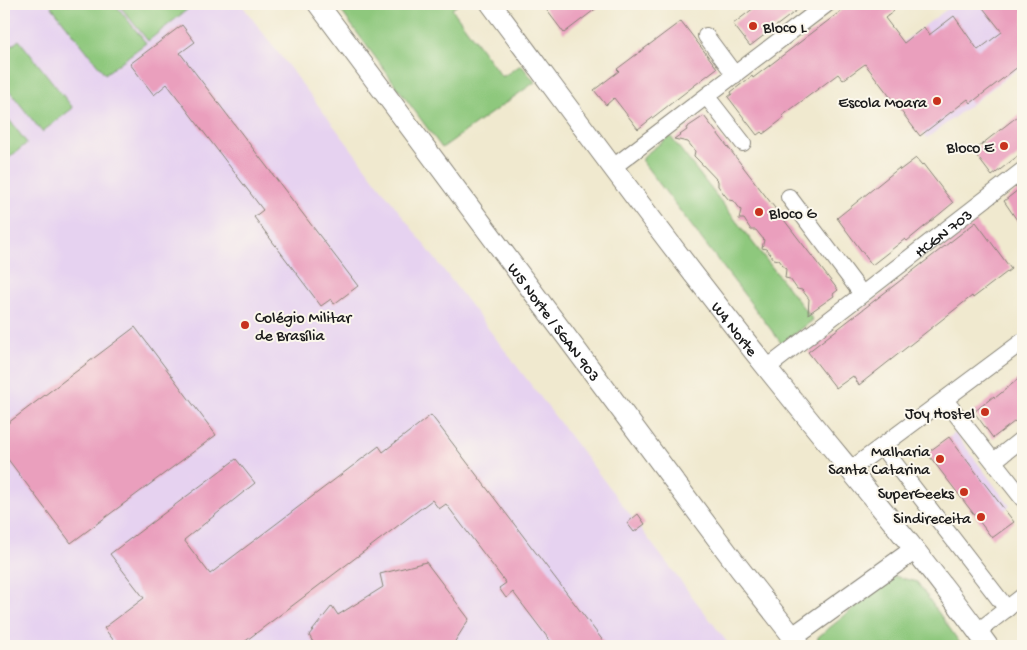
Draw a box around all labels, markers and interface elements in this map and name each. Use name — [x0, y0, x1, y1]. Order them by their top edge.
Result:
marker: Bloco L — [747, 20, 759, 32]
place label: Bloco L — [762, 20, 808, 39]
place label: Escola Moara — [838, 95, 928, 114]
marker: Escola Moara — [931, 95, 943, 107]
place label: Bloco E — [945, 140, 995, 159]
marker: Bloco E — [998, 140, 1010, 152]
marker: Bloco G — [753, 206, 765, 218]
place label: Bloco G — [768, 206, 818, 225]
street label: HCGN 703 — [912, 207, 977, 263]
street label: W5 Norte / SGAN 903 — [502, 260, 602, 386]
street label: W4 Norte — [705, 299, 761, 362]
place label: Colégio Militar de Brasília — [255, 310, 352, 347]
marker: Colégio Militar de Brasília — [239, 319, 251, 331]
place label: Joy Hostel — [905, 406, 975, 425]
marker: Joy Hostel — [979, 406, 991, 418]
place label: Malharia Santa Catarina — [828, 444, 931, 481]
marker: Malharia Santa Catarina — [934, 453, 946, 465]
place label: SuperGeeks — [878, 486, 955, 505]
marker: SuperGeeks — [958, 486, 970, 498]
place label: Sindireceita — [893, 511, 972, 530]
marker: Sindireceita — [975, 511, 987, 523]

